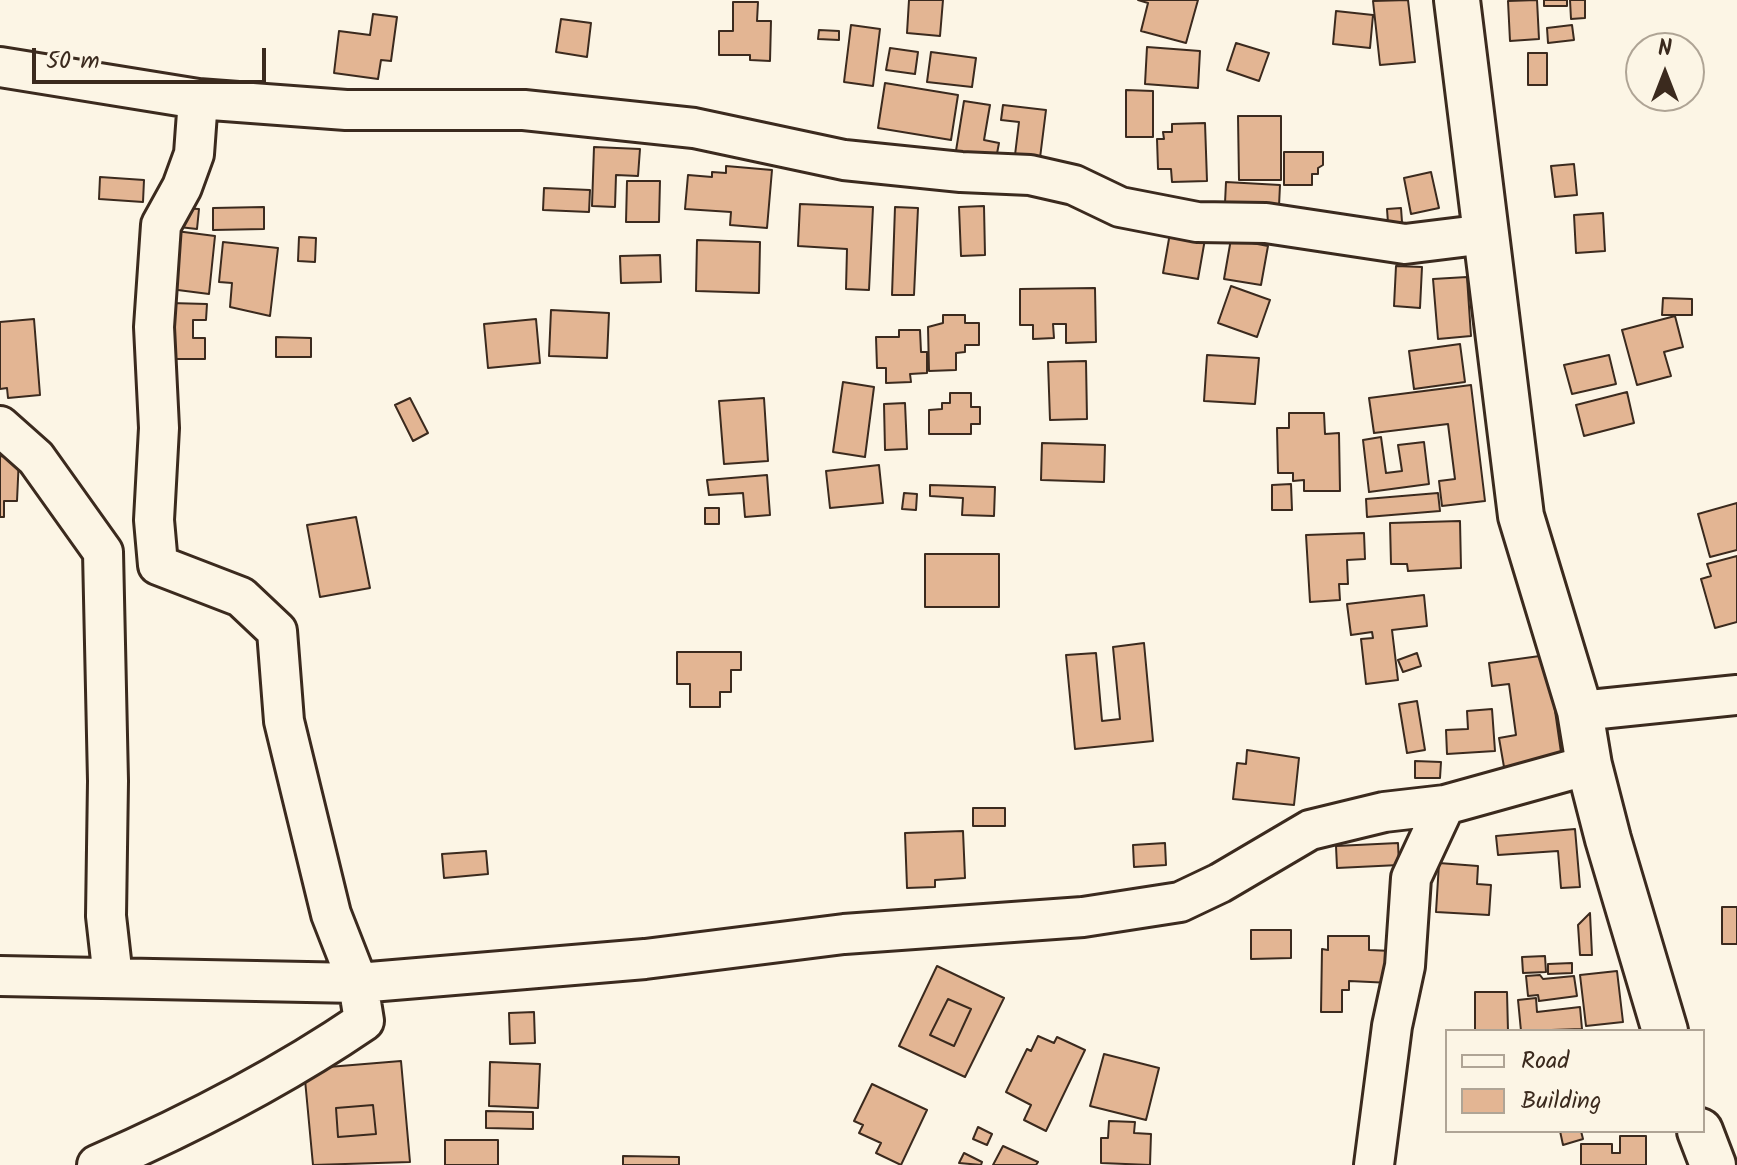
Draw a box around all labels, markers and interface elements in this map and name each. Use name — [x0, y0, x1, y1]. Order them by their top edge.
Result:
scale bar — [36, 32, 270, 82]
north arrow — [1625, 32, 1705, 112]
text: N — [1658, 32, 1672, 67]
text: 50 m — [46, 42, 100, 81]
legend — [1445, 1029, 1705, 1133]
text: Road — [1521, 1042, 1569, 1081]
text: Building — [1521, 1082, 1601, 1121]

